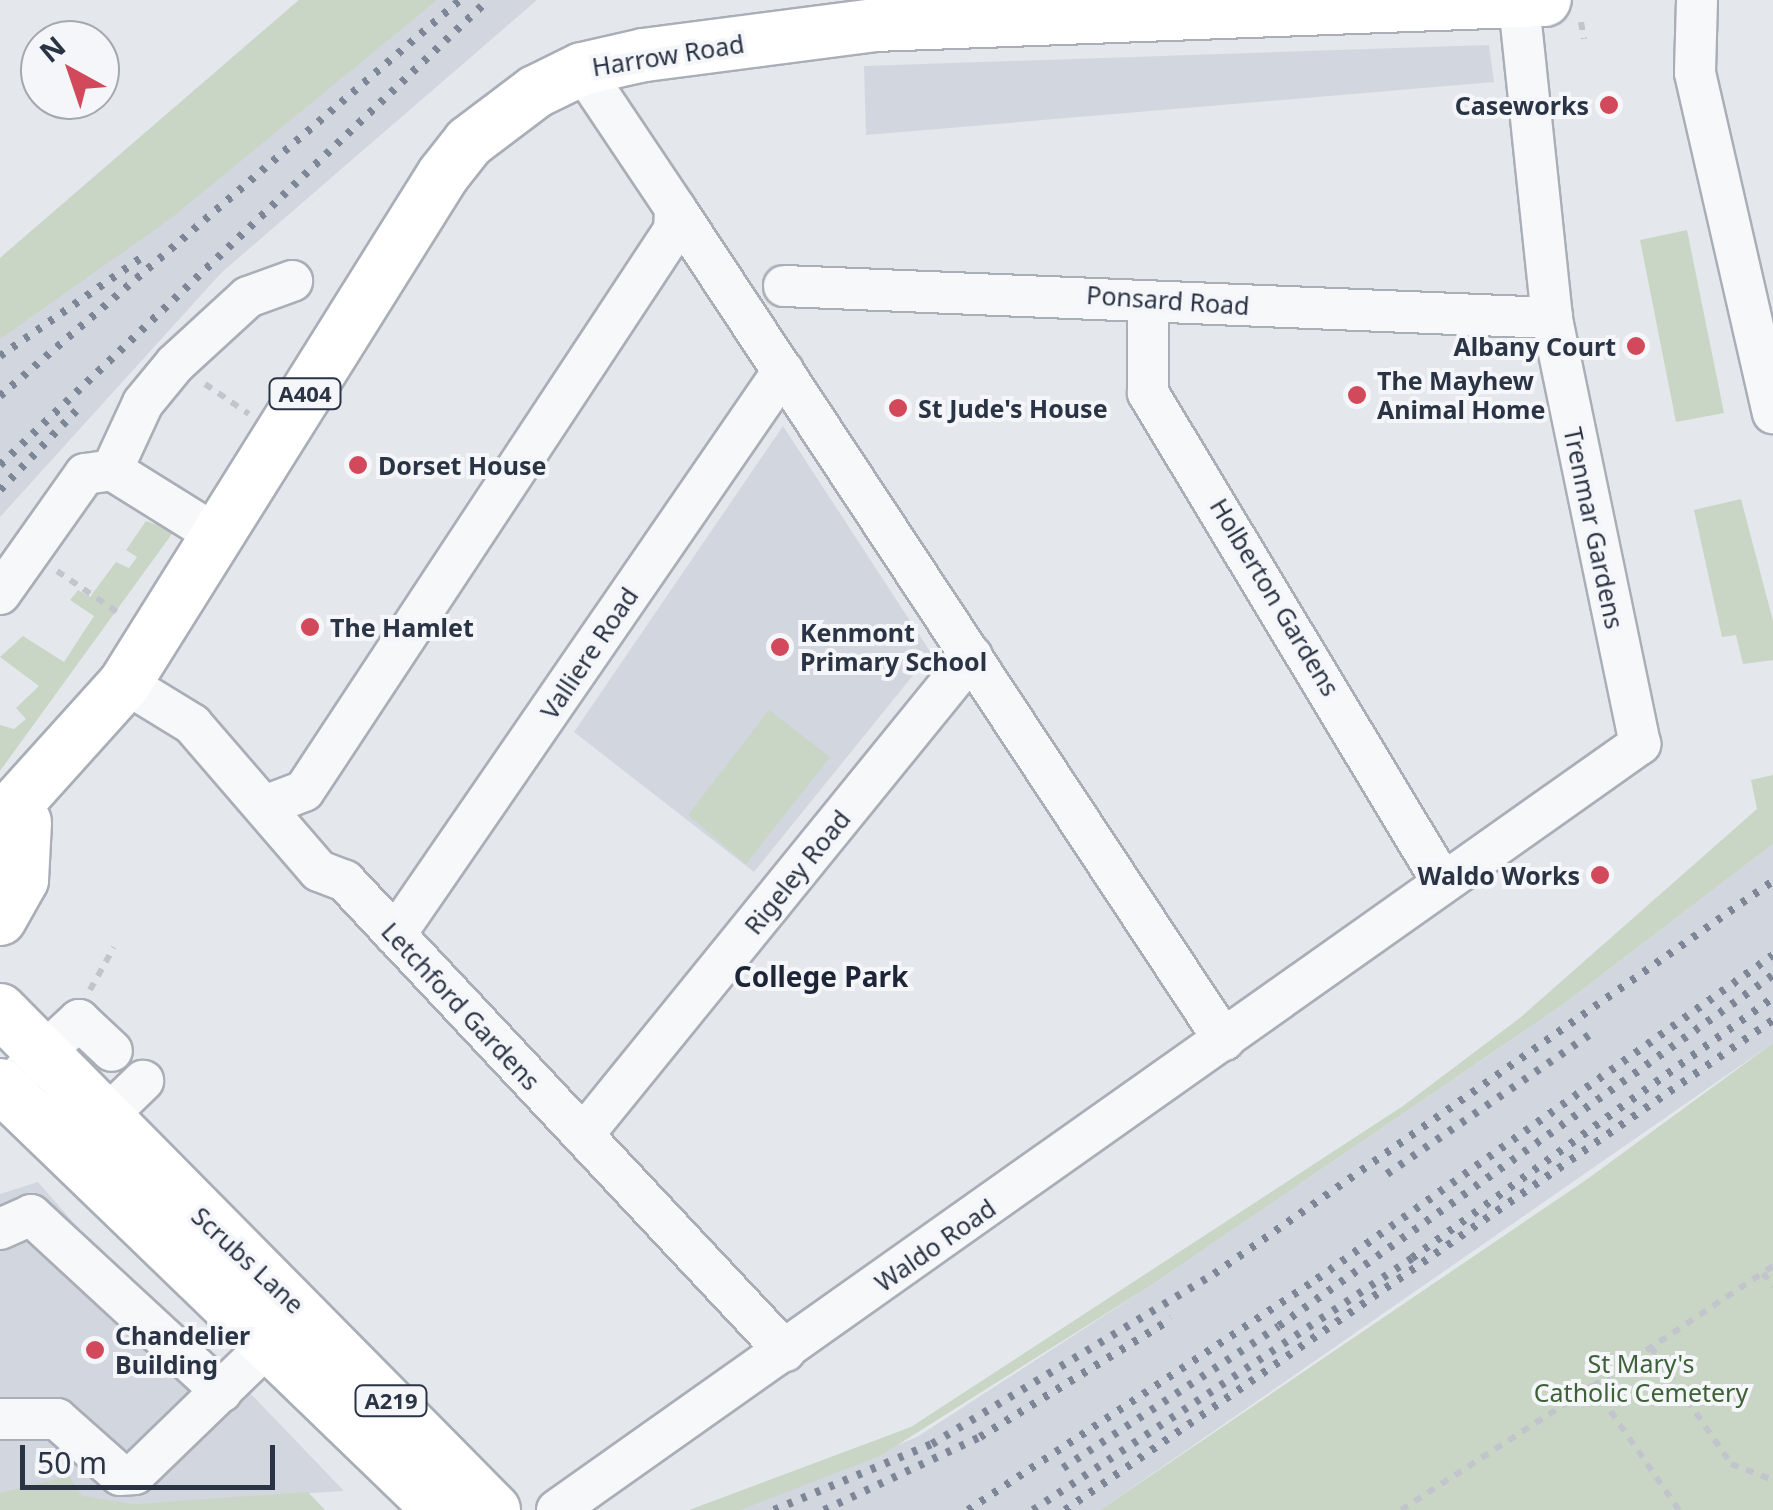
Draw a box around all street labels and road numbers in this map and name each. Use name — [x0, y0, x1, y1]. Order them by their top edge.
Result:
street label: Harrow Road — [590, 28, 746, 82]
street label: Ponsard Road — [1085, 279, 1251, 321]
road number: A404 — [268, 377, 342, 411]
street label: Trenmar Gardens — [1558, 425, 1630, 631]
street label: Holberton Gardens — [1204, 493, 1346, 701]
street label: Valliere Road — [534, 581, 644, 725]
street label: Rigeley Road — [738, 804, 856, 940]
street label: Letchford Gardens — [376, 916, 546, 1096]
street label: Waldo Road — [869, 1192, 1001, 1298]
street label: Scrubs Lane — [186, 1201, 310, 1319]
road number: A219 — [354, 1384, 428, 1418]

